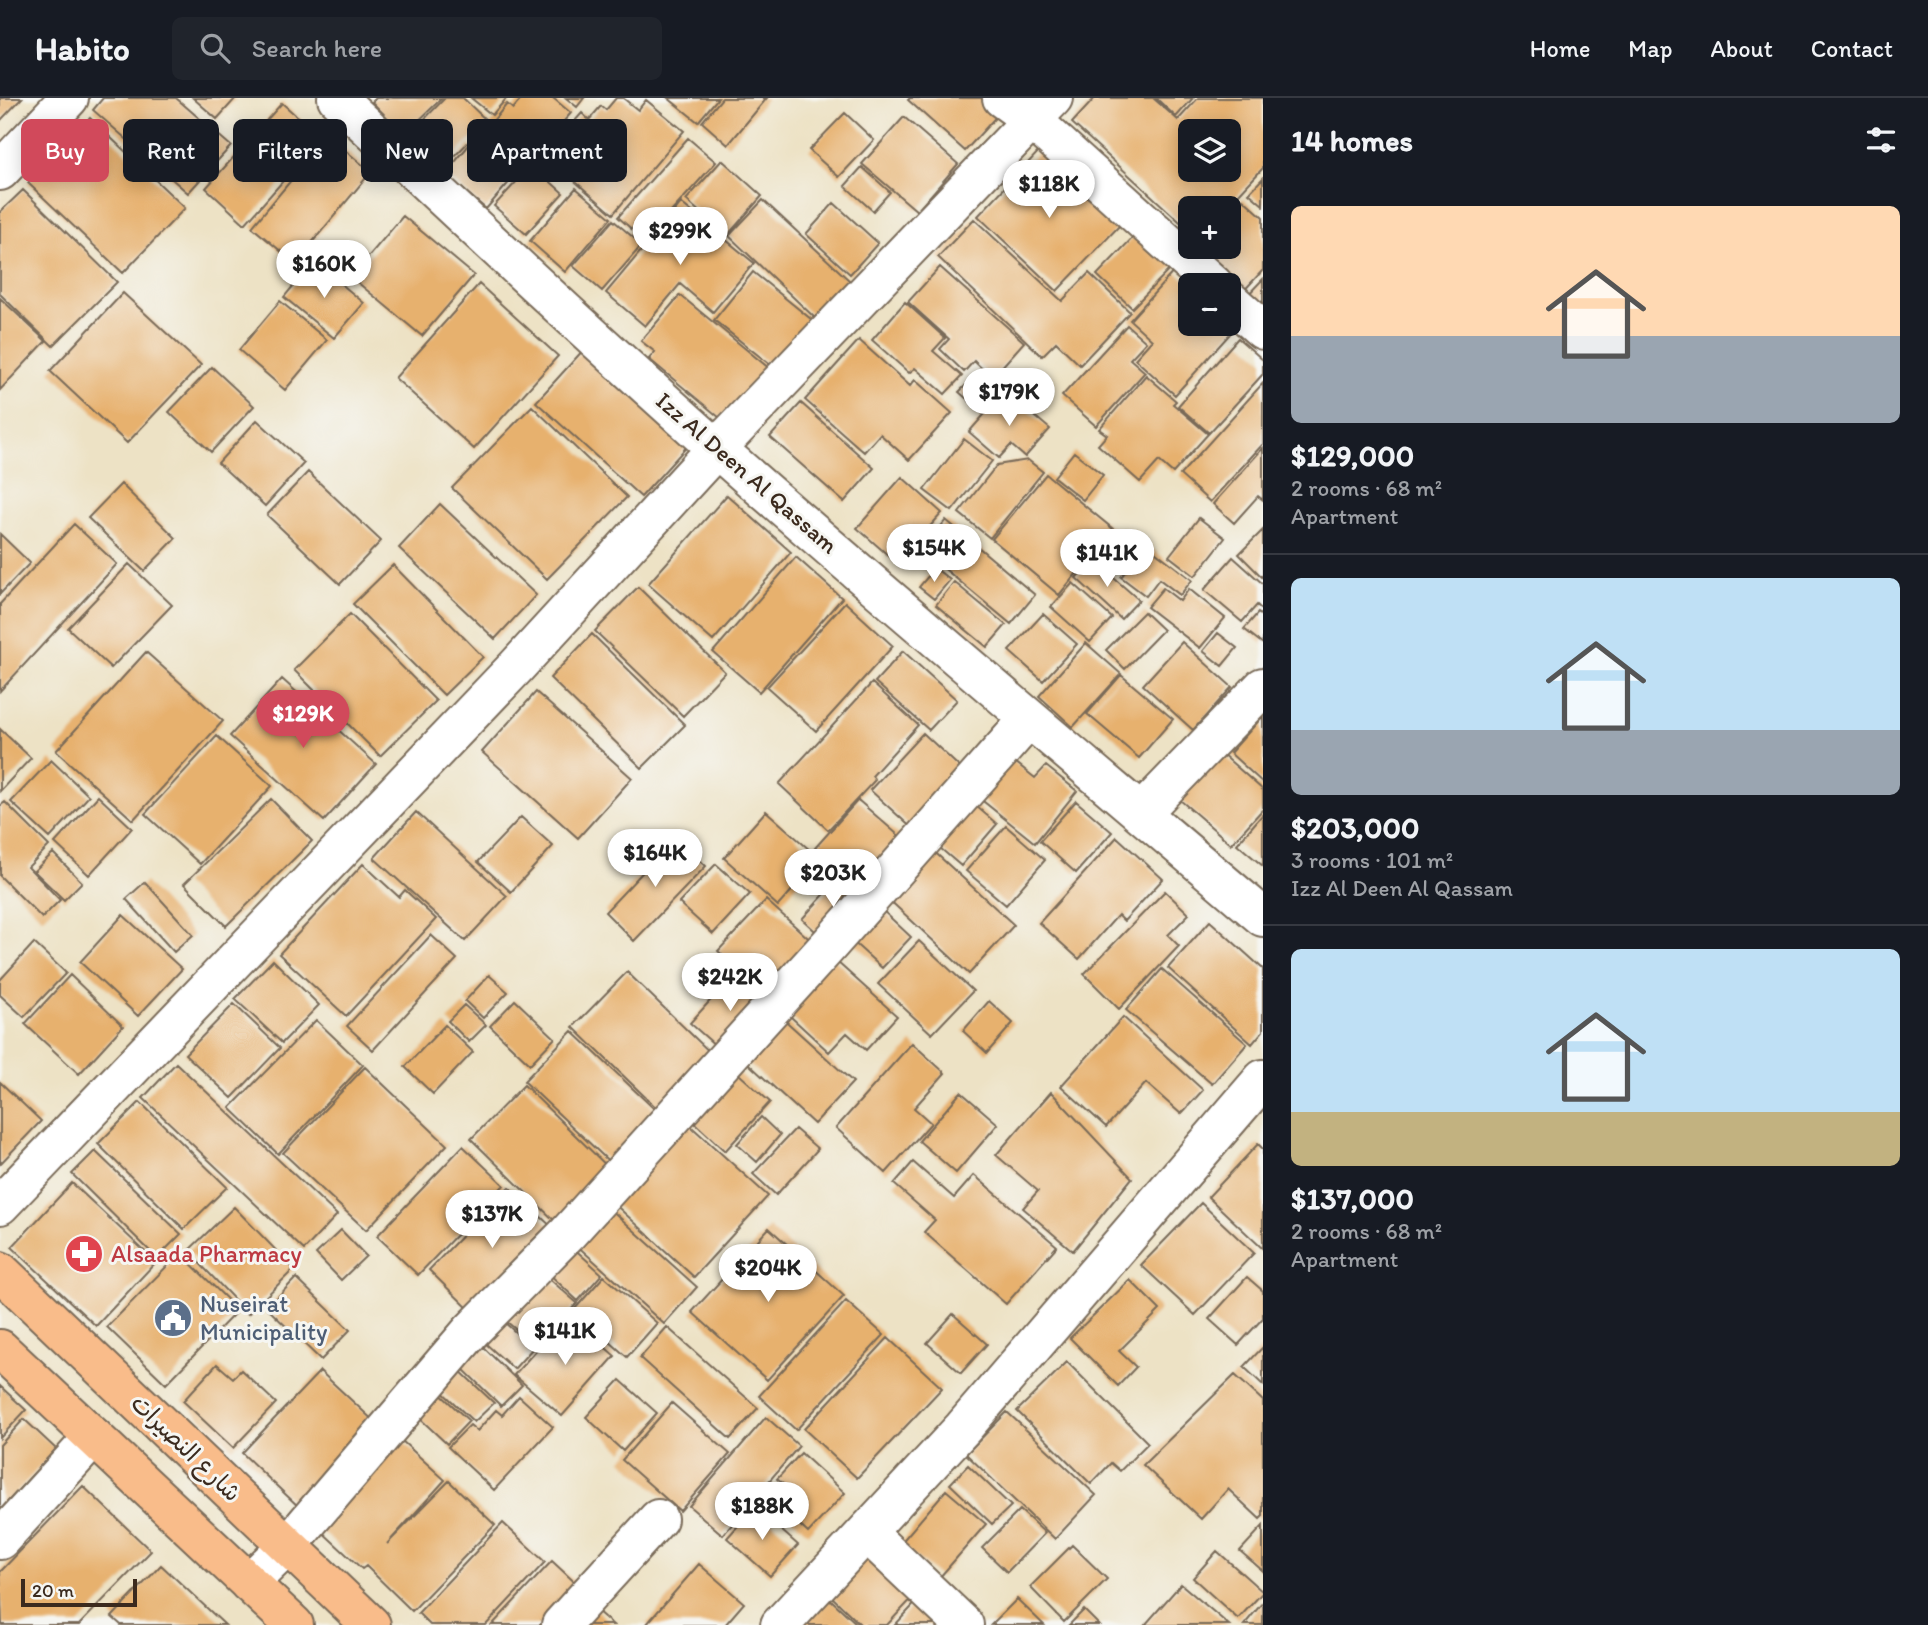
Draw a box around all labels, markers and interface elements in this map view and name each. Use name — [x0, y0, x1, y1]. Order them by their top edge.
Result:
search box — [172, 17, 662, 80]
text: Habito — [35, 29, 130, 68]
icon: search — [196, 29, 234, 67]
text: Search here — [252, 32, 382, 64]
text: Home — [1530, 34, 1590, 63]
text: Map — [1628, 34, 1672, 63]
text: About — [1710, 34, 1773, 63]
text: Contact — [1811, 34, 1893, 63]
chip: Buy — [21, 119, 109, 182]
chip: Rent — [123, 119, 219, 182]
chip: Filters — [233, 119, 347, 182]
chip: New — [361, 119, 453, 182]
chip: Apartment — [467, 119, 627, 182]
map controls — [1178, 119, 1241, 336]
button: layers — [1178, 119, 1241, 182]
icon: filters — [1862, 121, 1900, 159]
text: 14 homes — [1291, 122, 1413, 159]
pin: $118K — [1000, 160, 1098, 220]
text: $118K — [1019, 169, 1079, 197]
button: + — [1178, 196, 1241, 259]
pin: $299K — [631, 208, 729, 267]
text: $299K — [649, 216, 711, 244]
pin: $160K — [275, 240, 373, 300]
text: $160K — [292, 249, 356, 277]
icon: home — [1533, 251, 1659, 377]
button: − — [1178, 273, 1241, 336]
pin: $179K — [960, 368, 1058, 428]
text: $179K — [979, 377, 1039, 405]
street label: Izz Al Deen Al Qassam — [650, 386, 844, 560]
text: $129,000 — [1291, 437, 1414, 474]
text: 2 rooms · 68 m² — [1291, 474, 1442, 502]
text: Apartment — [1291, 502, 1398, 530]
pin: $154K — [885, 524, 983, 584]
pin: $141K — [1058, 530, 1156, 589]
text: $154K — [903, 533, 965, 561]
text: $141K — [1076, 538, 1138, 566]
icon: home — [1533, 623, 1659, 749]
pin: $129K — [254, 690, 352, 750]
text: $129K — [272, 699, 334, 727]
text: $203,000 — [1291, 809, 1419, 846]
pin: $164K — [606, 830, 704, 889]
text: $164K — [623, 838, 687, 866]
text: 3 rooms · 101 m² — [1291, 846, 1453, 874]
pin: $203K — [784, 850, 882, 909]
text: $203K — [800, 858, 866, 886]
text: Izz Al Deen Al Qassam — [1291, 874, 1513, 902]
pin: $242K — [681, 954, 779, 1013]
text: $242K — [698, 962, 762, 990]
icon: home — [1533, 994, 1659, 1120]
text: $137,000 — [1291, 1180, 1414, 1217]
pin: $137K — [443, 1190, 541, 1250]
text: $137K — [462, 1199, 522, 1227]
text: 2 rooms · 68 m² — [1291, 1217, 1442, 1245]
pharmacy icon: Alsaada Pharmacy — [63, 1233, 105, 1275]
place label: Alsaada Pharmacy — [111, 1239, 302, 1268]
pin: $204K — [719, 1244, 817, 1304]
text: Apartment — [1291, 1245, 1398, 1273]
text: $204K — [735, 1253, 801, 1281]
place label: Nuseirat Municipality — [200, 1289, 328, 1346]
public building icon: Nuseirat Municipality — [152, 1297, 194, 1339]
pin: $141K — [516, 1308, 614, 1367]
text: $141K — [534, 1316, 596, 1344]
street label: شارع النصيرات — [123, 1388, 247, 1509]
pin: $188K — [713, 1482, 811, 1542]
text: $188K — [731, 1491, 793, 1519]
scale bar — [21, 1576, 136, 1608]
text: 20 m — [32, 1579, 74, 1602]

